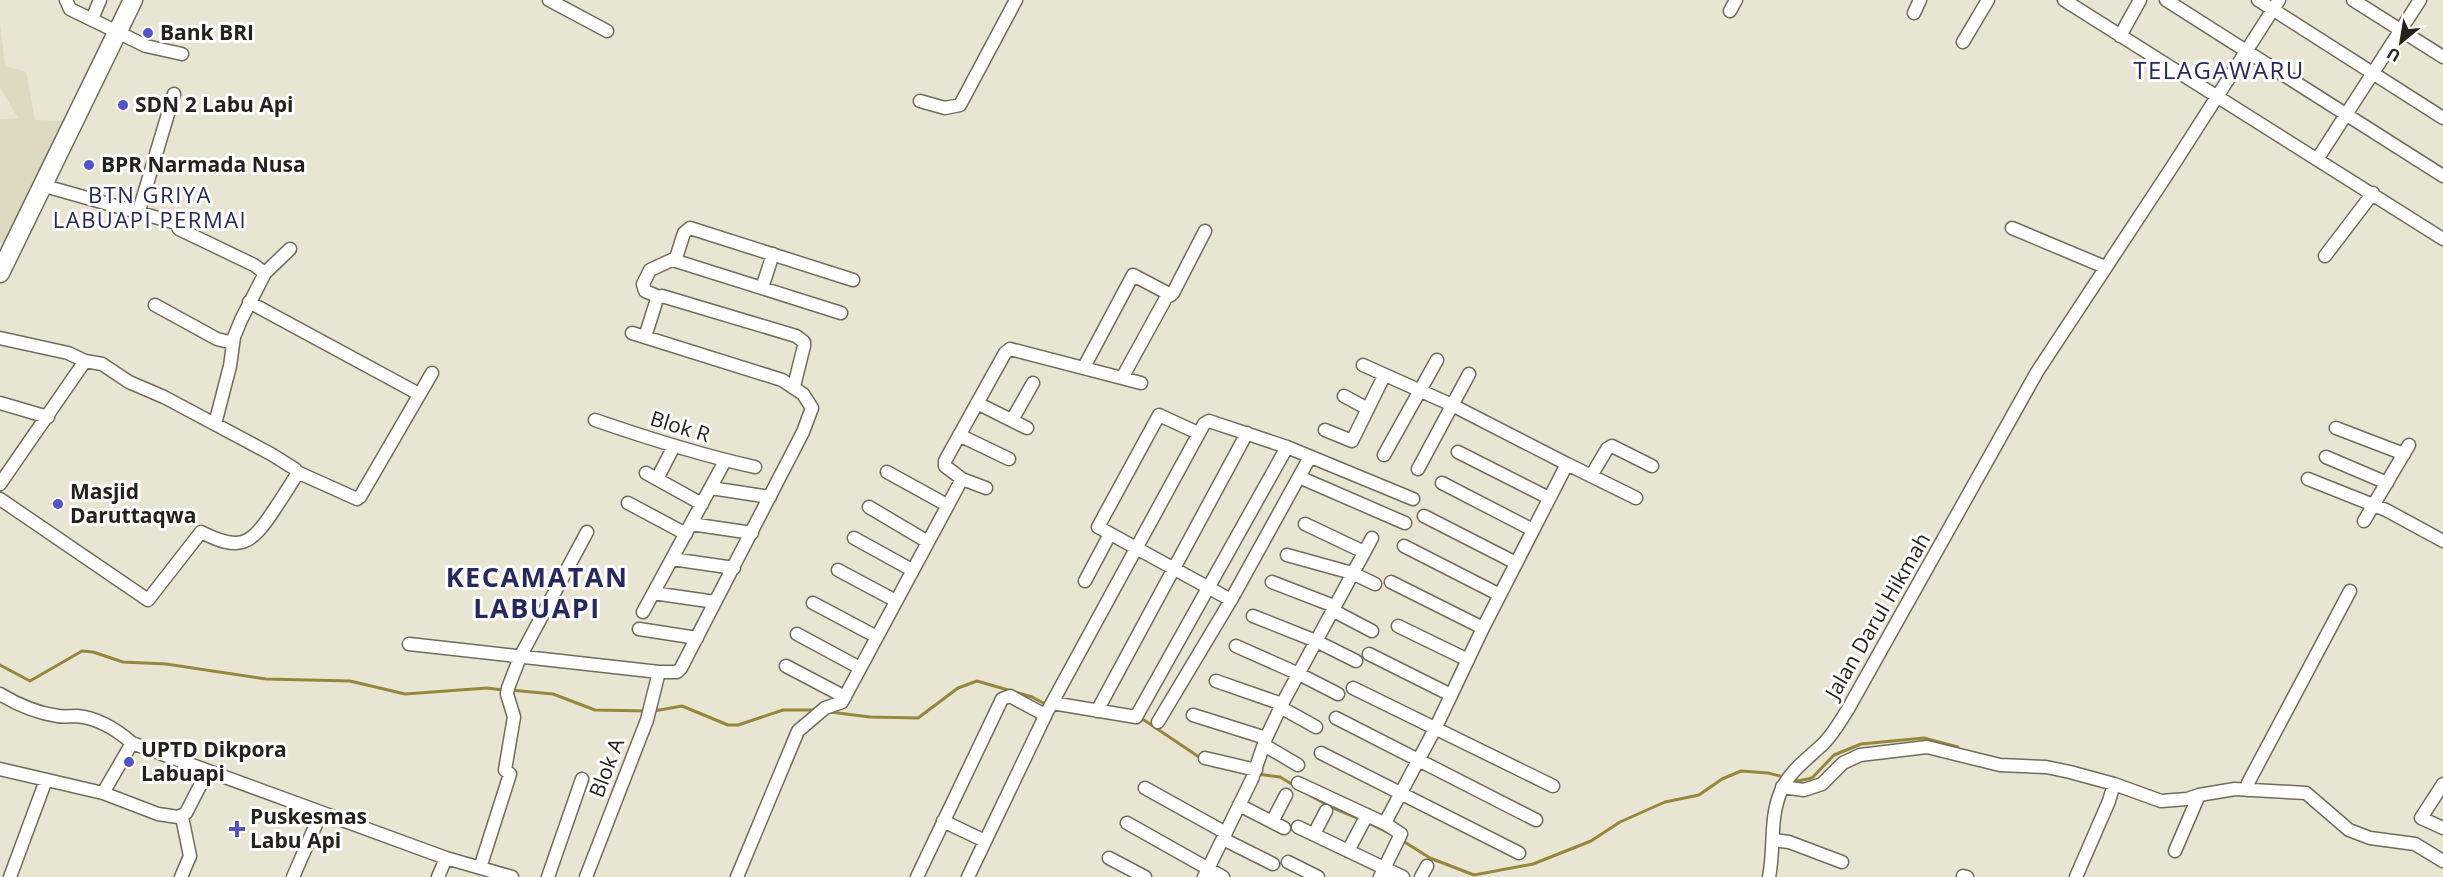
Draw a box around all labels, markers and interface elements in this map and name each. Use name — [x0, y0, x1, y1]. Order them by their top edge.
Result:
north arrow — [2371, 12, 2431, 72]
place label: Bank BRI — [160, 18, 254, 46]
marker: Bank BRI — [141, 26, 155, 40]
text: U — [2383, 42, 2404, 68]
district label: TELAGAWARU — [2133, 53, 2305, 86]
place label: SDN 2 Labu Api — [135, 90, 293, 118]
marker: SDN 2 Labu Api — [116, 98, 130, 112]
place label: BPR Narmada Nusa — [101, 150, 306, 178]
marker: BPR Narmada Nusa — [82, 158, 96, 172]
district label: BTN GRIYA LABUAPI PERMAI — [53, 179, 247, 234]
street label: Blok R — [647, 404, 714, 448]
place label: Masjid Daruttaqwa — [70, 477, 196, 529]
marker: Masjid Daruttaqwa — [51, 497, 65, 511]
street label: Jalan Darul Hikmah — [1817, 527, 1936, 705]
district label: KECAMATAN LABUAPI — [446, 558, 628, 626]
street label: Blok A — [582, 733, 630, 801]
place label: UPTD Dikpora Labuapi — [141, 735, 287, 787]
marker: UPTD Dikpora Labuapi — [122, 755, 136, 769]
place label: Puskesmas Labu Api — [250, 802, 367, 854]
marker: Puskesmas Labu Api — [228, 820, 246, 838]

